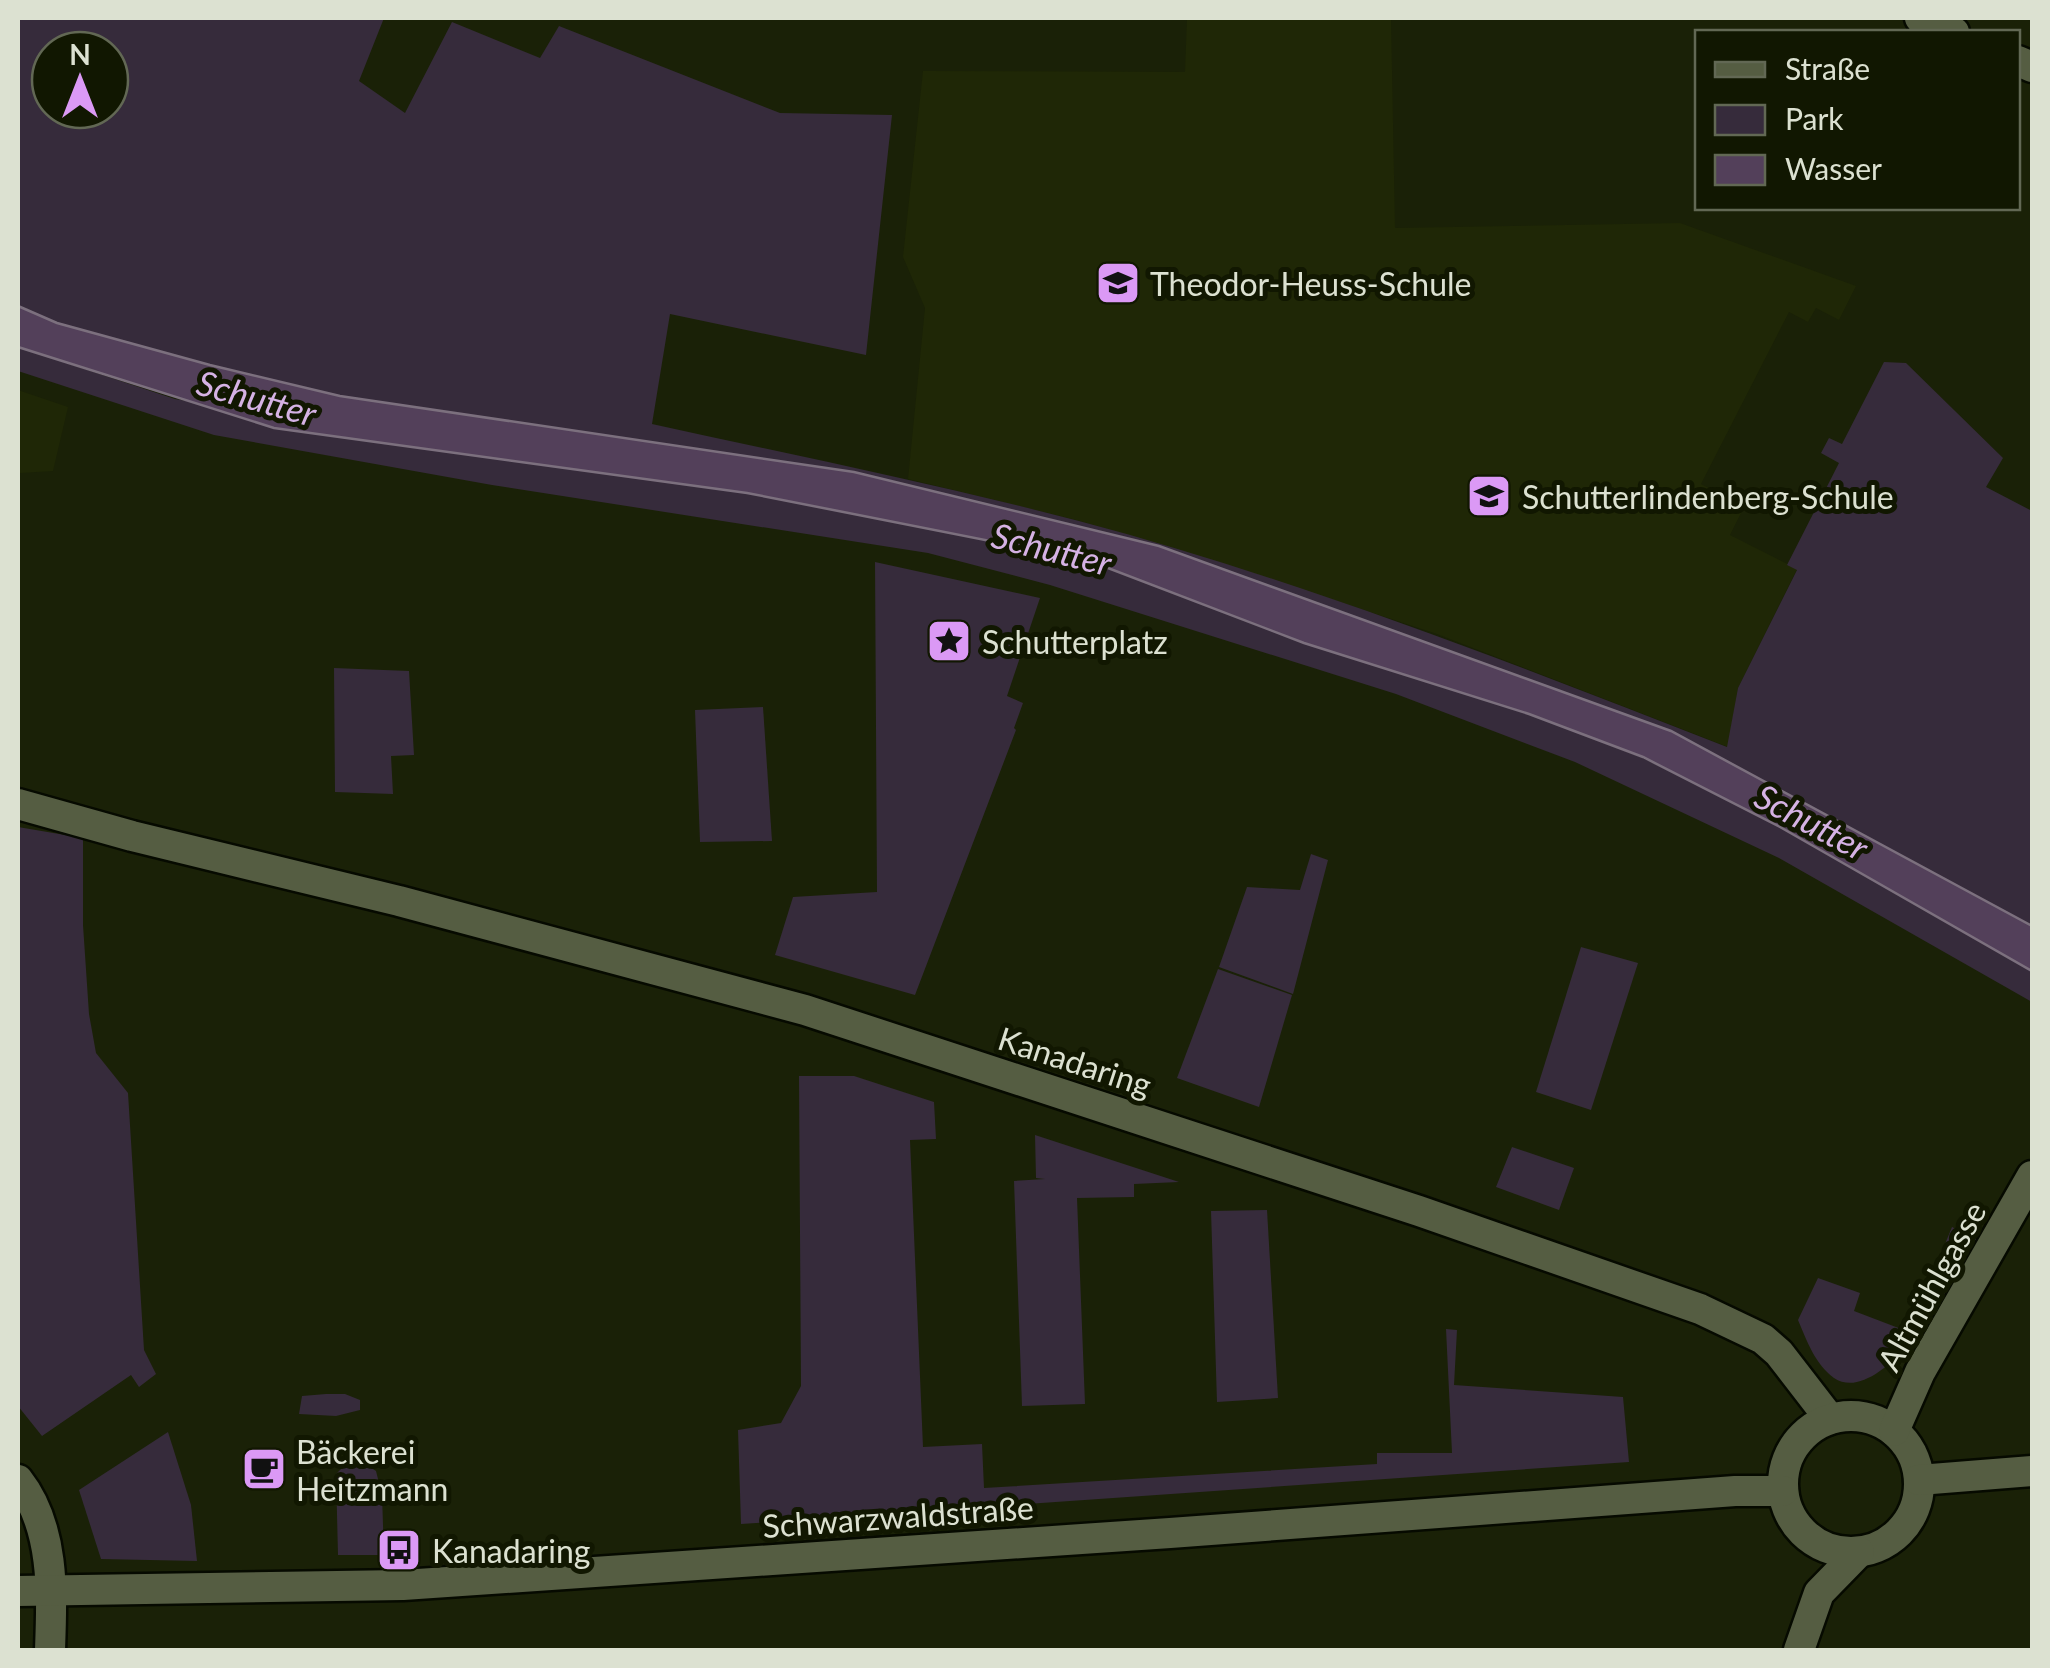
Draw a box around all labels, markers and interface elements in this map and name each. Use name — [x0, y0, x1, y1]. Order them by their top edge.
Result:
north arrow — [30, 30, 130, 130]
legend — [1695, 30, 2020, 210]
text: N — [69, 37, 91, 71]
text: Straße — [1785, 50, 1870, 86]
text: Park — [1785, 100, 1844, 136]
text: Wasser — [1785, 150, 1882, 186]
school or university icon: Theodor-Heuss-Schule — [1095, 260, 1141, 306]
place label: Theodor-Heuss-Schule — [1150, 264, 1471, 303]
water label: Schutter — [193, 360, 322, 434]
school or university icon: Schutterlindenberg-Schule — [1466, 473, 1512, 519]
place label: Schutterlindenberg-Schule — [1522, 477, 1894, 516]
water label: Schutter — [988, 513, 1117, 583]
place icon: Schutterplatz — [926, 618, 972, 664]
place label: Schutterplatz — [982, 622, 1168, 661]
water label: Schutter — [1748, 774, 1877, 869]
street label: Kanadaring — [994, 1018, 1156, 1104]
street label: Altmühlgasse — [1869, 1195, 1993, 1377]
place label: Bäckerei Heitzmann — [296, 1432, 448, 1508]
cafe icon: Bäckerei Heitzmann — [241, 1446, 287, 1492]
street label: Schwarzwaldstraße — [761, 1487, 1035, 1545]
bus stop icon: Kanadaring — [376, 1527, 422, 1573]
place label: Kanadaring — [432, 1531, 590, 1570]

